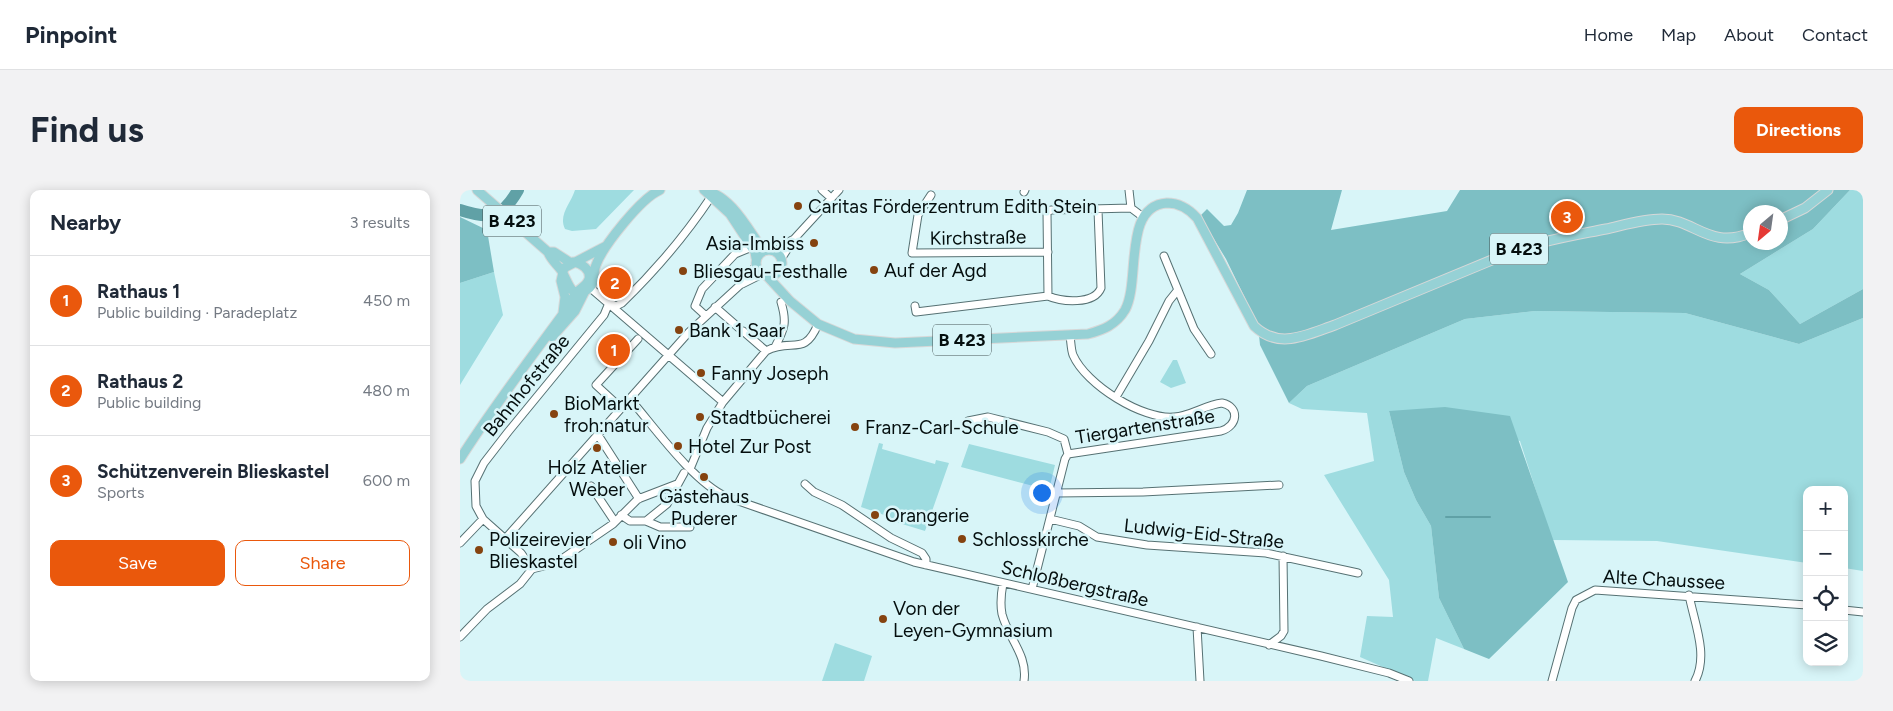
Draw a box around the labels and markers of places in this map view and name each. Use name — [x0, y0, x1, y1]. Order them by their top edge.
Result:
place label: Caritas Förderzentrum Edith Stein — [808, 195, 1097, 218]
pin: 3 — [1551, 198, 1583, 236]
marker: Caritas Förderzentrum Edith Stein — [792, 200, 804, 212]
place label: Asia-Imbiss — [706, 232, 804, 255]
marker: Asia-Imbiss — [808, 237, 820, 249]
place label: Auf der Agd — [884, 259, 987, 282]
place label: Bliesgau-Festhalle — [693, 260, 847, 283]
pin: 2 — [599, 264, 631, 302]
marker: Auf der Agd — [868, 264, 880, 276]
marker: Bliesgau-Festhalle — [677, 265, 689, 277]
place label: Bank 1 Saar — [689, 319, 785, 342]
marker: Bank 1 Saar — [673, 324, 685, 336]
pin: 1 — [598, 331, 630, 369]
place label: Fanny Joseph — [711, 362, 829, 385]
marker: Fanny Joseph — [695, 367, 707, 379]
place label: BioMarkt froh:natur — [564, 392, 649, 437]
place label: Stadtbücherei — [710, 406, 831, 429]
marker: BioMarkt froh:natur — [548, 408, 560, 420]
marker: Stadtbücherei — [694, 411, 706, 423]
place label: Franz-Carl-Schule — [865, 416, 1019, 439]
marker: Franz-Carl-Schule — [849, 421, 861, 433]
place label: Hotel Zur Post — [688, 435, 811, 458]
marker: Hotel Zur Post — [672, 440, 684, 452]
marker: Holz Atelier Weber — [591, 442, 603, 454]
place label: Holz Atelier Weber — [547, 456, 647, 501]
marker: Gästehaus Puderer — [698, 471, 710, 483]
place label: Gästehaus Puderer — [659, 485, 749, 530]
place label: Orangerie — [885, 504, 969, 527]
marker: Orangerie — [869, 509, 881, 521]
place label: Polizeirevier Blieskastel — [489, 528, 592, 573]
place label: Schlosskirche — [972, 528, 1089, 551]
place label: oli Vino — [623, 531, 687, 554]
marker: Schlosskirche — [956, 533, 968, 545]
marker: oli Vino — [607, 536, 619, 548]
marker: Polizeirevier Blieskastel — [473, 544, 485, 556]
place label: Von der Leyen-Gymnasium — [893, 597, 1053, 642]
marker: Von der Leyen-Gymnasium — [877, 613, 889, 625]

